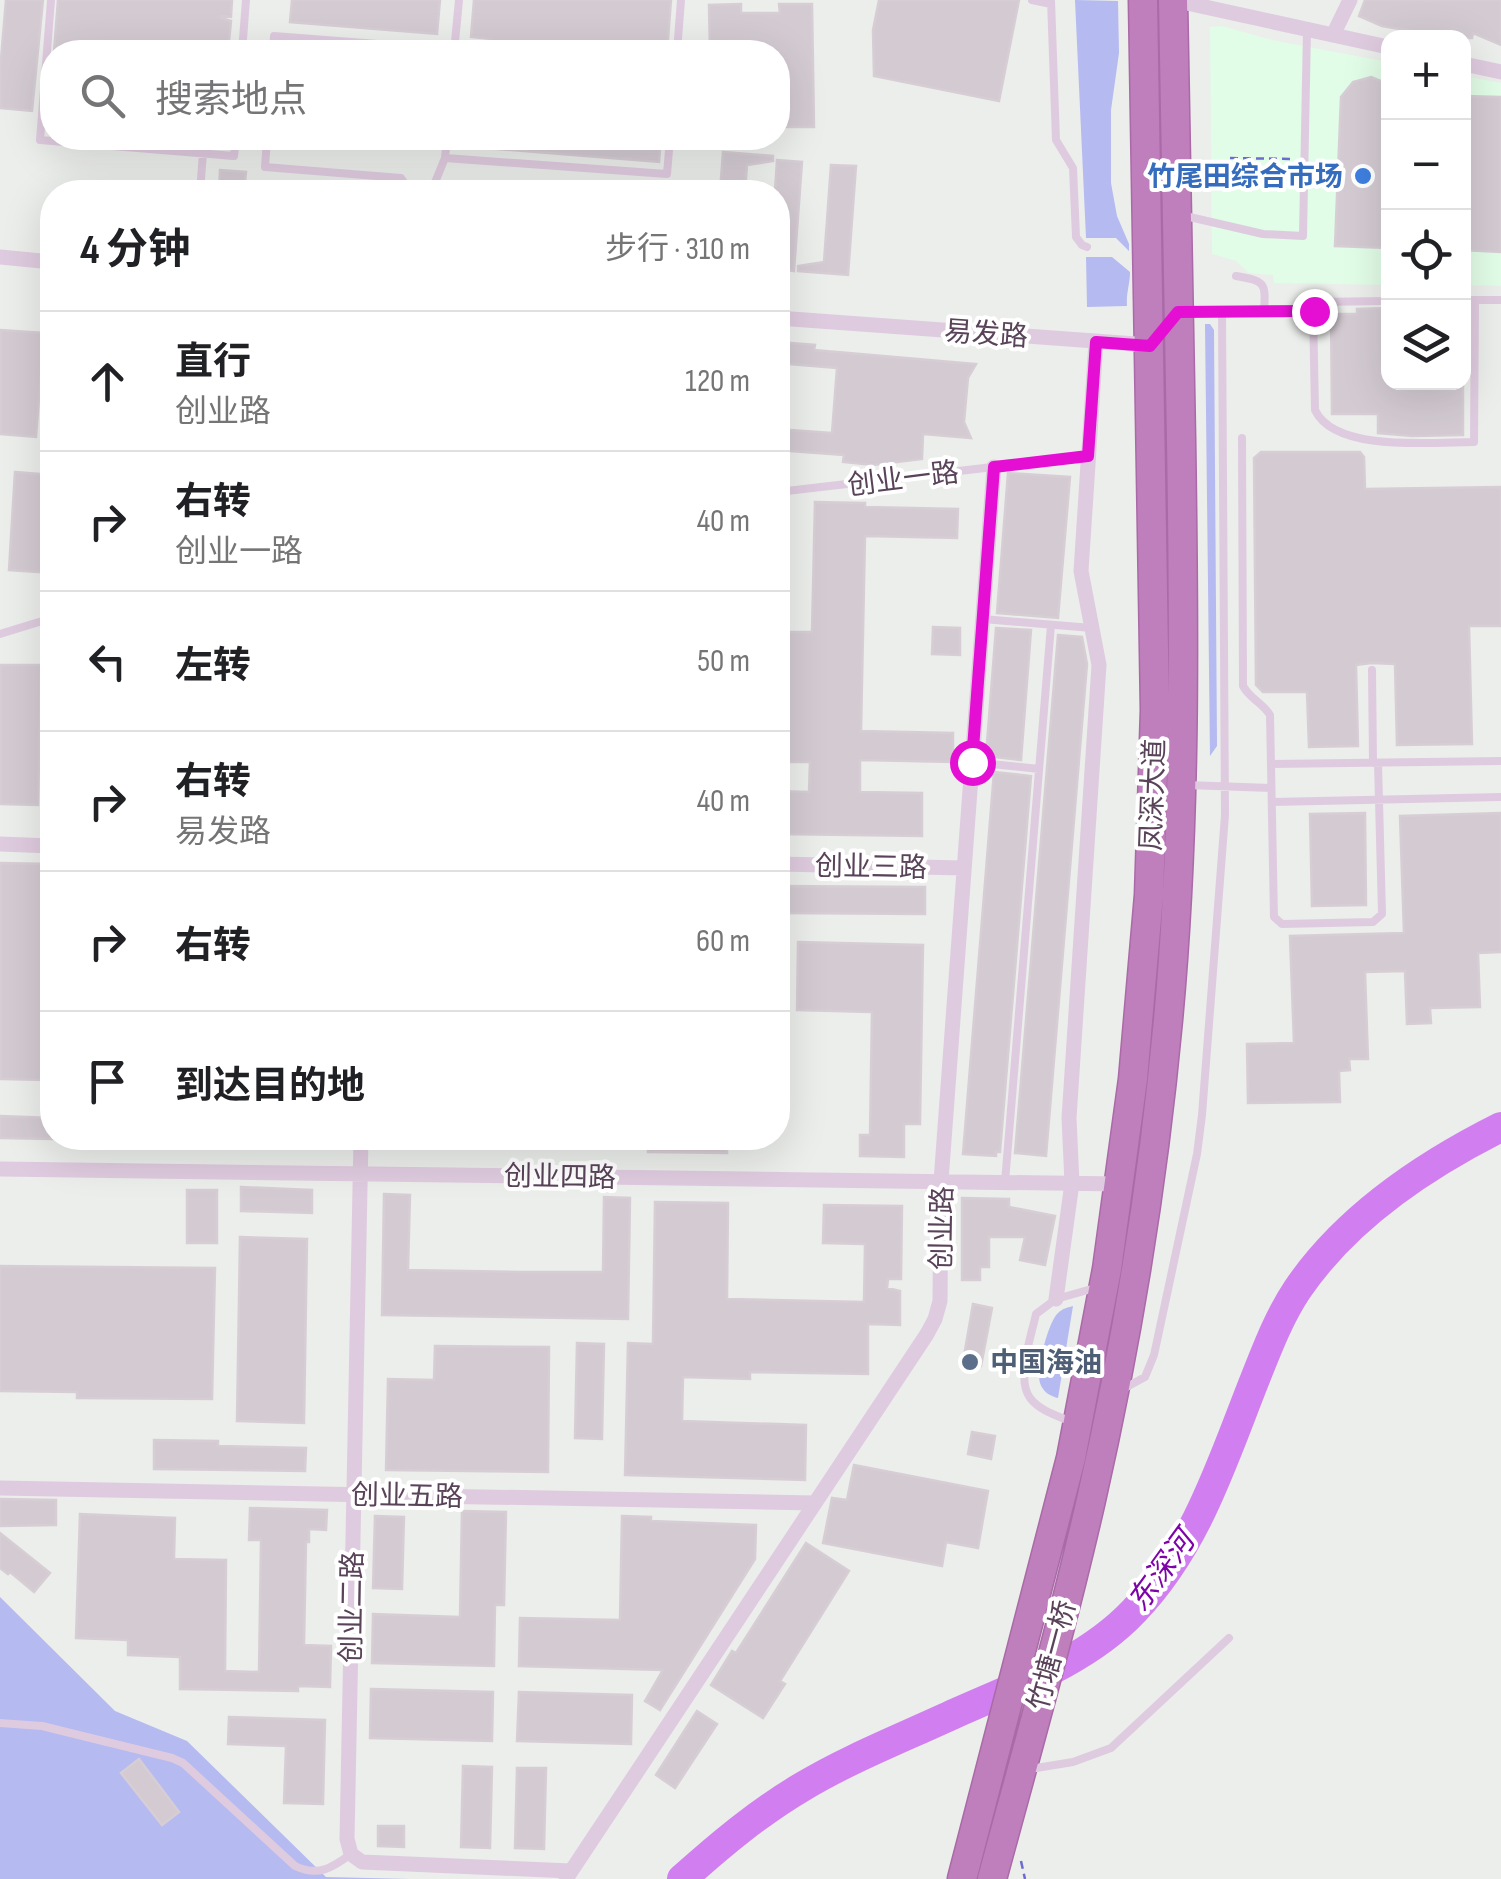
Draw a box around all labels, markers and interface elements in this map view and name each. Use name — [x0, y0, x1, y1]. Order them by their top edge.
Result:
map controls — [1381, 30, 1471, 390]
button: + — [1381, 30, 1471, 120]
search box — [40, 40, 790, 150]
icon: search — [75, 68, 130, 123]
text: 搜索地点 — [155, 78, 307, 123]
button: − — [1381, 120, 1471, 210]
place label: 竹尾田综合市场 — [1147, 161, 1343, 194]
marker: 竹尾田综合市场 — [1352, 165, 1374, 187]
button: locate — [1381, 210, 1471, 300]
text: 4 分钟 — [80, 225, 190, 276]
text: 步行 · 310 m — [605, 230, 750, 269]
route end — [1292, 289, 1338, 335]
button: layers — [1381, 300, 1471, 390]
street label: 易发路 — [943, 315, 1029, 354]
text: 直行 — [175, 340, 251, 385]
icon: ahead — [80, 354, 135, 409]
text: 120 m — [685, 362, 750, 401]
text: 创业路 — [175, 393, 271, 432]
street label: 创业一路 — [846, 456, 961, 503]
text: 右转 — [175, 480, 251, 525]
icon: right — [80, 494, 135, 549]
text: 40 m — [697, 502, 750, 541]
text: 创业一路 — [175, 533, 303, 572]
icon: left — [80, 634, 135, 689]
text: 50 m — [697, 642, 750, 681]
text: 左转 — [175, 644, 251, 689]
street label: 凤深大道 — [1135, 739, 1172, 852]
route start — [950, 740, 996, 786]
text: 右转 — [175, 760, 251, 805]
icon: right — [80, 774, 135, 829]
text: 40 m — [697, 782, 750, 821]
text: 易发路 — [175, 813, 271, 852]
street label: 创业三路 — [815, 850, 927, 885]
icon: right — [80, 914, 135, 969]
text: 60 m — [696, 922, 750, 961]
text: 右转 — [175, 924, 251, 969]
icon: arrive — [80, 1054, 135, 1109]
text: 到达目的地 — [175, 1064, 365, 1109]
street label: 创业四路 — [504, 1160, 616, 1195]
street label: 创业路 — [925, 1186, 960, 1270]
place label: 中国海油 — [990, 1347, 1102, 1380]
marker: 中国海油 — [959, 1351, 981, 1373]
street label: 创业五路 — [351, 1479, 463, 1514]
water label: 东深河 — [1121, 1521, 1206, 1619]
street label: 创业二路 — [335, 1551, 370, 1663]
street label: 竹塘一桥 — [1022, 1597, 1083, 1714]

